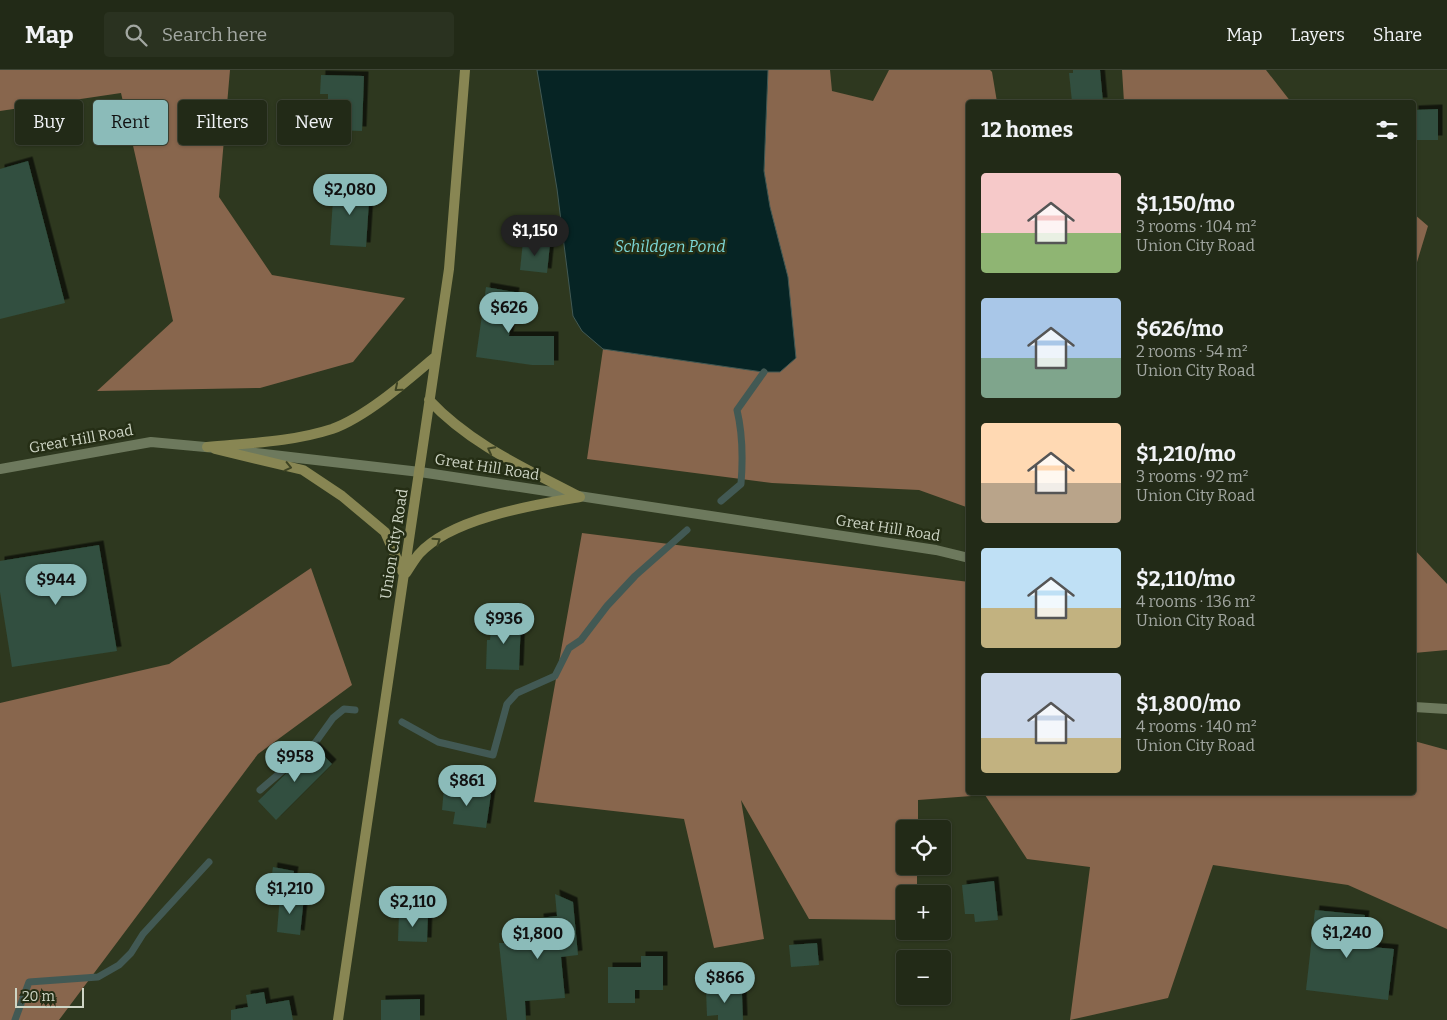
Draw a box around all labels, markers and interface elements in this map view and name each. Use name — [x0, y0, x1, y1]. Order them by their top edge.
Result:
search box — [104, 12, 454, 57]
text: Map — [25, 21, 74, 49]
icon: search — [122, 21, 150, 49]
text: Search here — [162, 23, 267, 46]
text: Map — [1226, 24, 1262, 46]
text: Layers — [1290, 24, 1345, 46]
text: Share — [1373, 24, 1422, 46]
chip: Buy — [15, 100, 83, 145]
chip: Rent — [93, 100, 168, 145]
chip: Filters — [178, 100, 267, 145]
chip: New — [277, 100, 351, 145]
icon: filters — [1373, 116, 1401, 144]
text: 12 homes — [981, 117, 1073, 143]
pin: $2,080 — [309, 174, 391, 216]
text: $2,080 — [324, 180, 376, 199]
text: $1,150/mo — [1136, 191, 1235, 217]
icon: home — [1021, 193, 1081, 253]
pin: $1,150 — [494, 214, 576, 257]
text: 3 rooms · 104 m² — [1136, 217, 1256, 236]
text: $1,150 — [512, 221, 558, 240]
text: Union City Road — [1136, 236, 1255, 255]
water label: Schildgen Pond — [614, 237, 726, 256]
pin: $626 — [479, 292, 539, 334]
text: $626 — [490, 298, 528, 317]
text: $626/mo — [1136, 316, 1224, 342]
icon: home — [1021, 318, 1081, 378]
text: 2 rooms · 54 m² — [1136, 342, 1248, 361]
text: Union City Road — [1136, 361, 1255, 380]
one-way arrow — [395, 383, 404, 391]
street label: Great Hill Road — [27, 421, 135, 457]
text: $1,210/mo — [1136, 441, 1236, 467]
icon: home — [1021, 443, 1081, 503]
one-way arrow — [487, 446, 496, 456]
street label: Great Hill Road — [433, 450, 541, 484]
one-way arrow — [284, 461, 293, 472]
text: 3 rooms · 92 m² — [1136, 467, 1248, 486]
text: Union City Road — [1136, 486, 1255, 505]
street label: Union City Road — [376, 487, 412, 600]
street label: Great Hill Road — [834, 511, 942, 545]
one-way arrow — [431, 538, 441, 547]
pin: $944 — [26, 564, 86, 606]
text: $2,110/mo — [1136, 566, 1235, 592]
icon: home — [1021, 568, 1081, 628]
text: $944 — [37, 570, 75, 589]
text: 4 rooms · 136 m² — [1136, 592, 1255, 611]
pin: $936 — [474, 602, 534, 645]
text: $936 — [485, 609, 523, 628]
text: Union City Road — [1136, 611, 1255, 630]
text: $1,800/mo — [1136, 691, 1241, 717]
icon: home — [1021, 693, 1081, 753]
text: 4 rooms · 140 m² — [1136, 717, 1257, 736]
text: Union City Road — [1136, 736, 1255, 755]
pin: $958 — [265, 740, 325, 783]
text: $958 — [276, 747, 314, 766]
pin: $861 — [437, 764, 497, 807]
text: $861 — [449, 771, 485, 790]
map controls — [896, 820, 951, 1005]
button: locate — [896, 820, 951, 875]
pin: $1,210 — [249, 872, 331, 915]
text: $1,210 — [267, 879, 313, 898]
button: + — [896, 885, 951, 940]
pin: $2,110 — [372, 886, 454, 928]
text: $2,110 — [390, 892, 436, 911]
pin: $1,240 — [1306, 916, 1388, 959]
pin: $1,800 — [497, 918, 579, 960]
text: $1,240 — [1322, 923, 1372, 942]
text: $1,800 — [513, 924, 563, 943]
button: − — [896, 950, 951, 1005]
pin: $866 — [695, 962, 755, 1004]
text: $866 — [706, 968, 744, 987]
scale bar — [15, 985, 84, 1008]
text: 20 m — [22, 988, 55, 1005]

